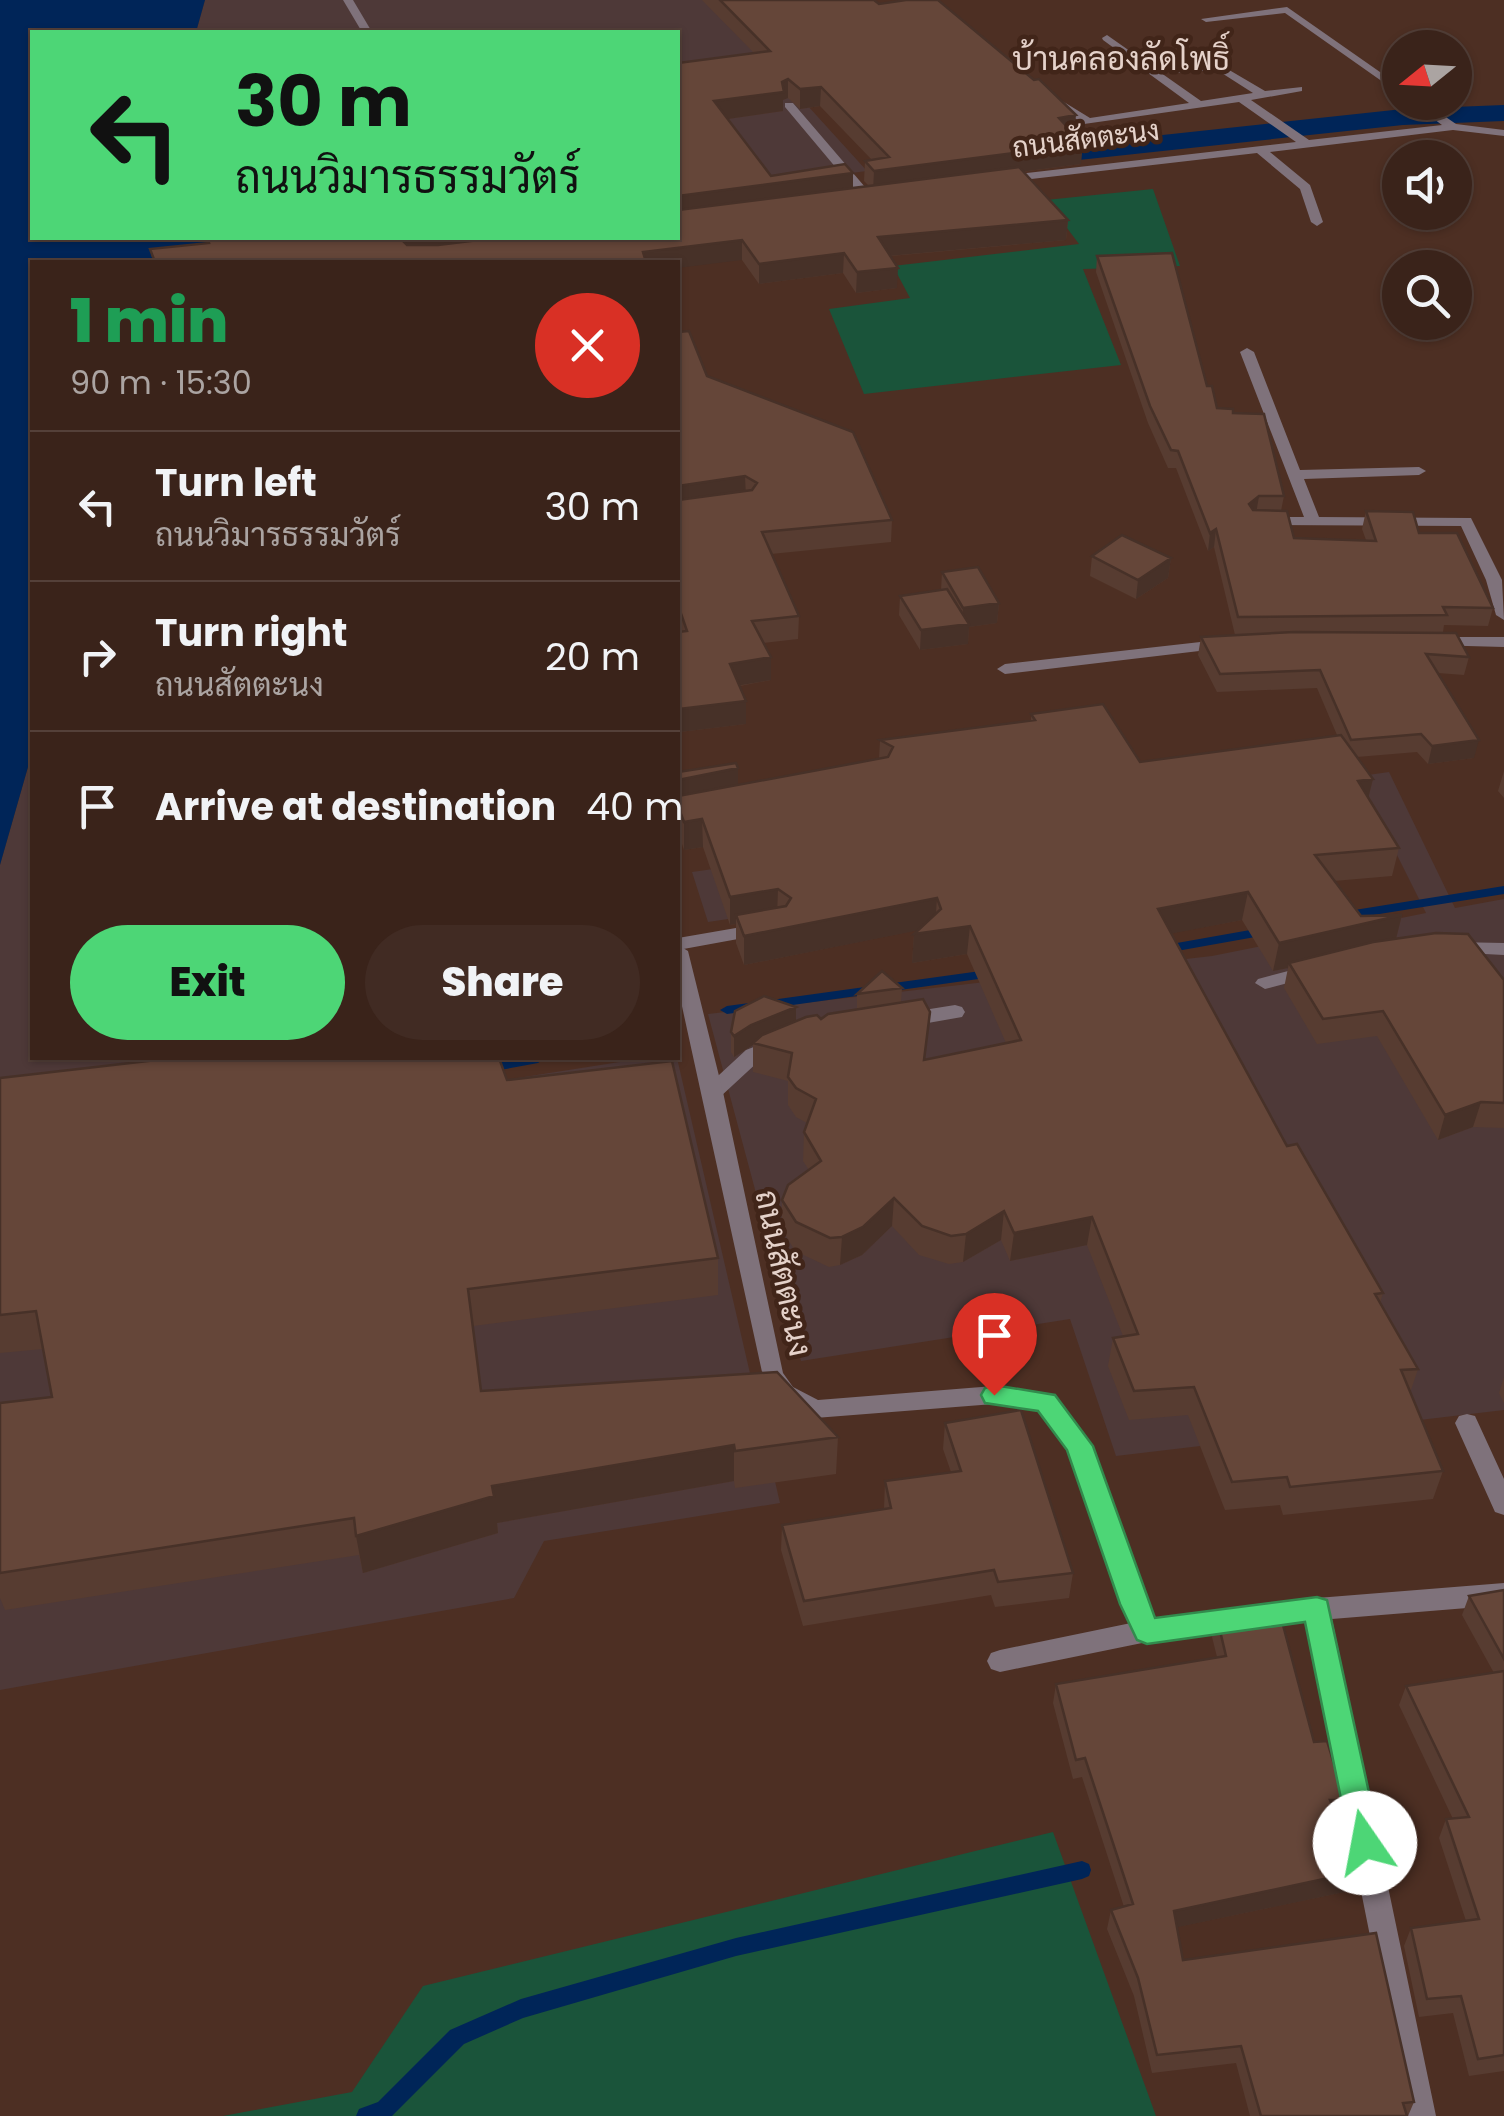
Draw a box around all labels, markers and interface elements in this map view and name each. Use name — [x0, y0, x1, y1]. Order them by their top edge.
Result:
north arrow — [1382, 30, 1472, 120]
map controls — [1382, 30, 1472, 340]
district label: บ้านคลองลัดโพธิ์ — [1012, 31, 1230, 81]
text: 30 m — [235, 52, 412, 151]
icon: left — [70, 70, 200, 200]
street label: ถนนสัตตะนง — [1010, 111, 1162, 167]
button: sound — [1382, 140, 1472, 230]
text: ถนนวิมารธรรมวัตร์ — [235, 146, 580, 209]
button: search — [1382, 250, 1472, 340]
text: 1 min — [70, 279, 228, 363]
button: close — [535, 293, 640, 398]
text: 90 m · 15:30 — [70, 360, 252, 405]
text: Turn left — [155, 456, 317, 509]
icon: left — [70, 479, 125, 534]
text: 30 m — [544, 480, 640, 533]
text: ถนนวิมารธรรมวัตร์ — [155, 512, 401, 557]
text: Turn right — [155, 606, 347, 659]
icon: right — [70, 629, 125, 684]
text: 20 m — [545, 630, 640, 683]
text: ถนนสัตตะนง — [155, 662, 324, 707]
icon: arrive — [70, 779, 125, 834]
text: Arrive at destination — [155, 780, 556, 833]
text: 40 m — [586, 780, 683, 833]
button: Exit — [70, 925, 345, 1040]
button: Share — [365, 925, 640, 1040]
street label: ถนนสัตตะนง — [744, 1186, 824, 1360]
pin — [952, 1293, 1037, 1396]
icon: arrive — [967, 1308, 1022, 1363]
position arrow — [1313, 1791, 1417, 1895]

